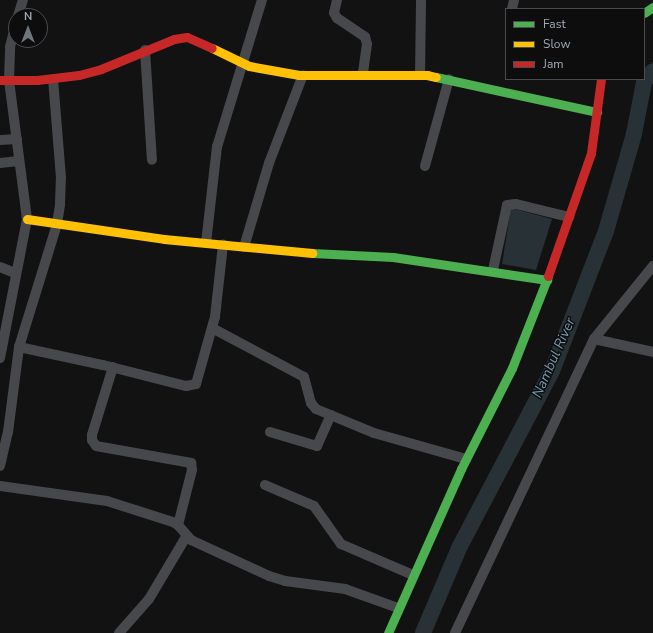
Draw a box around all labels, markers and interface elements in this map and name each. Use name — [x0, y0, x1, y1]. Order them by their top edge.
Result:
north arrow — [8, 8, 48, 48]
legend — [505, 8, 645, 80]
text: N — [24, 9, 32, 24]
text: Fast — [543, 16, 566, 32]
text: Slow — [543, 36, 571, 52]
text: Jam — [543, 56, 564, 72]
water label: Nambul River — [529, 315, 579, 401]

